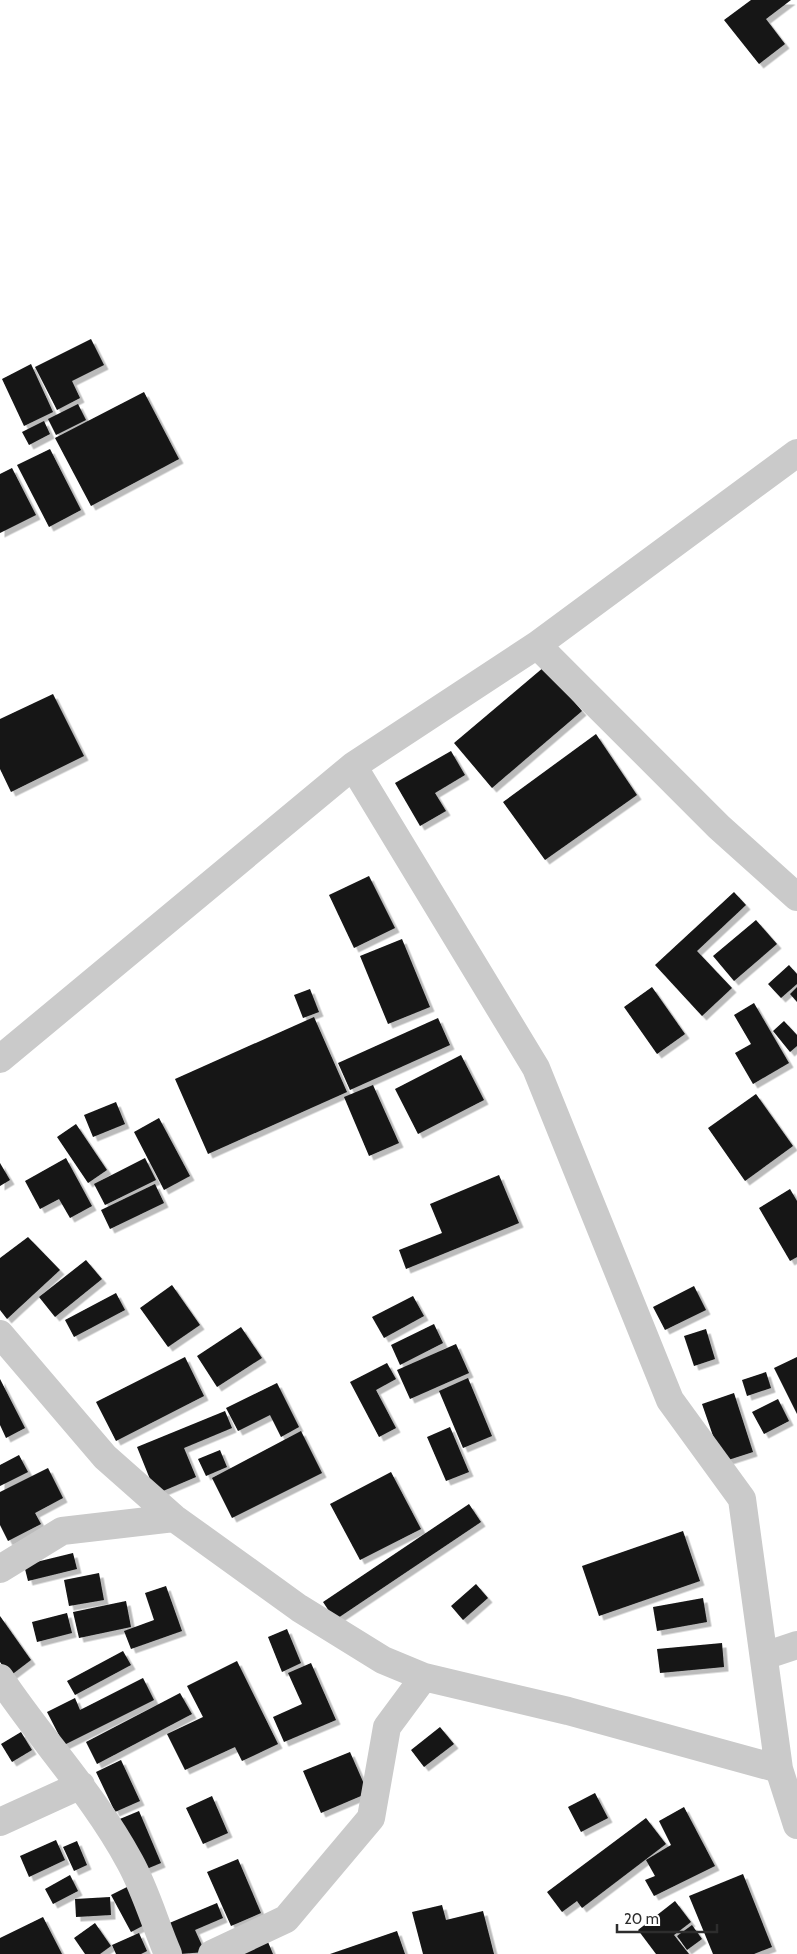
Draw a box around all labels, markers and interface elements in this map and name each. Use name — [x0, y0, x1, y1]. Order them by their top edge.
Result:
scale bar — [617, 1902, 717, 1934]
text: 20 m — [624, 1910, 659, 1928]

